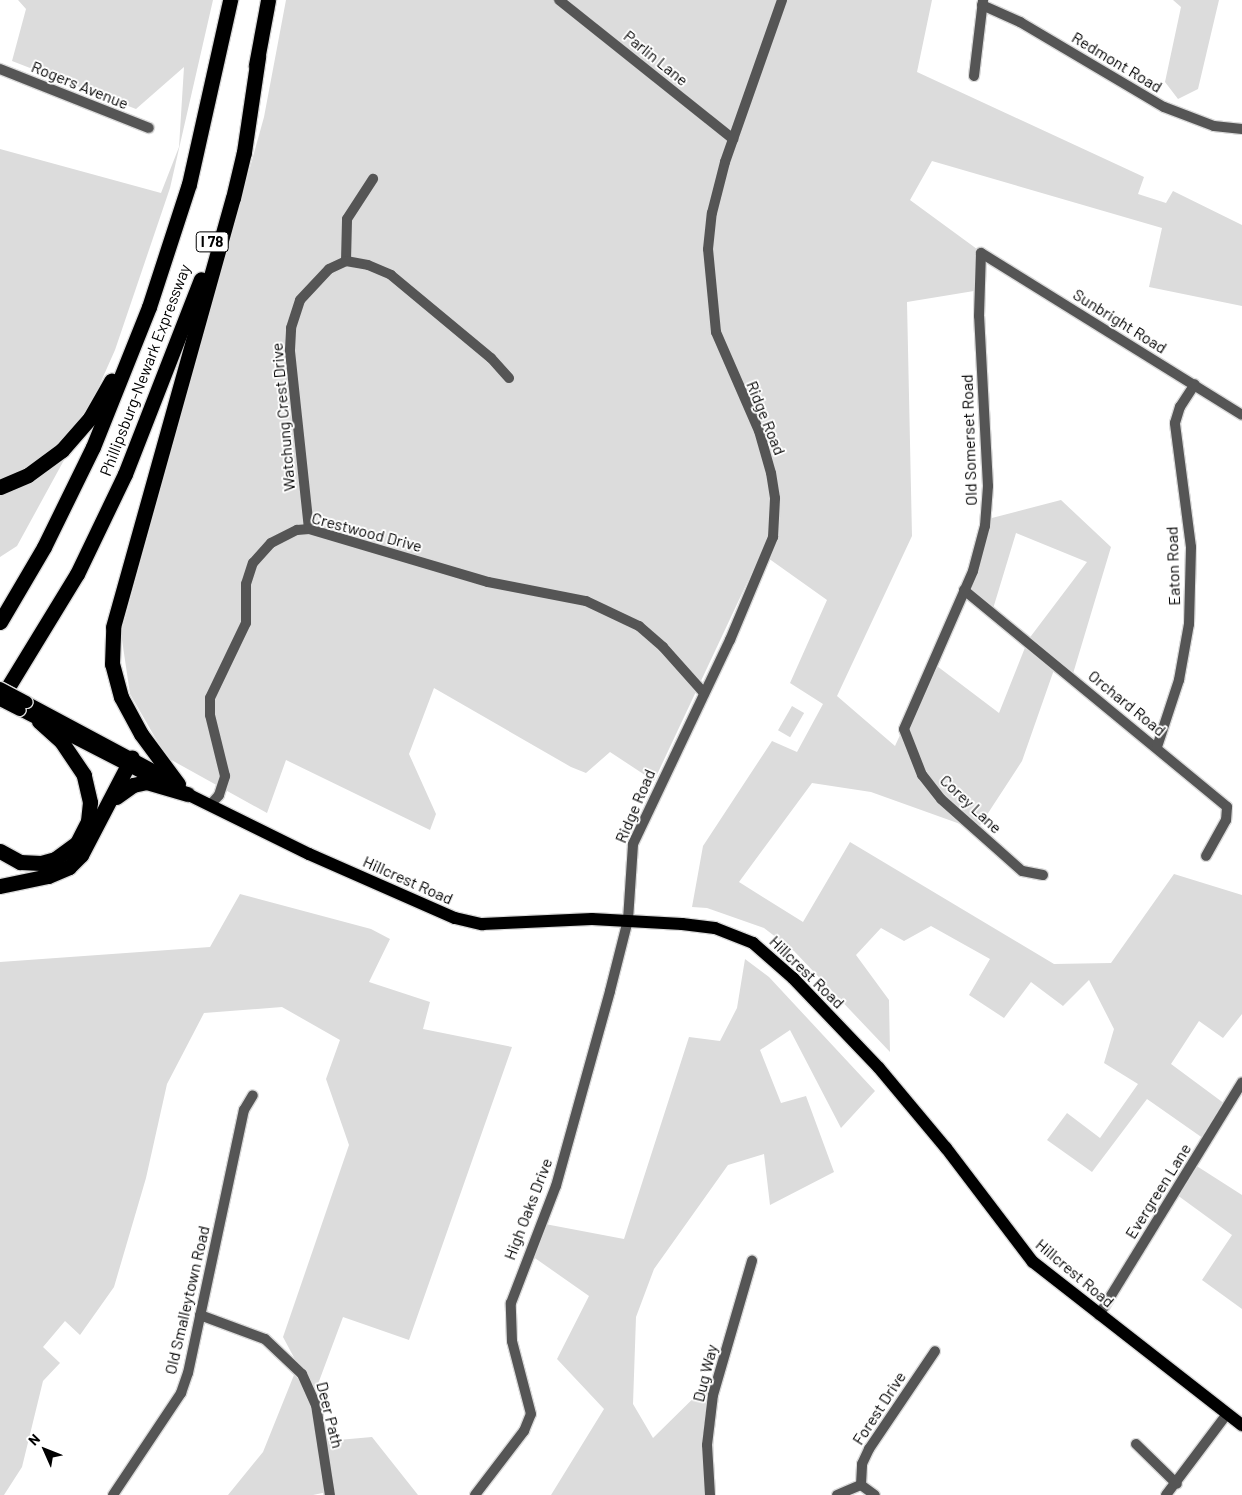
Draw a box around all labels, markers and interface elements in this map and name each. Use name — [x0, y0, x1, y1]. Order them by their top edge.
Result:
street label: Parlin Lane — [620, 26, 692, 90]
street label: Redmont Road — [1068, 28, 1166, 96]
street label: Rogers Avenue — [29, 57, 131, 113]
road number: I 78 — [196, 230, 228, 254]
street label: Phillipsburg-Newark Expressway — [96, 261, 194, 479]
street label: Sunbright Road — [1070, 285, 1170, 357]
street label: Watchung Crest Drive — [267, 342, 299, 492]
street label: Old Somerset Road — [957, 374, 981, 506]
street label: Ridge Road — [742, 378, 790, 458]
street label: Crestwood Drive — [310, 508, 424, 556]
street label: Eaton Road — [1162, 526, 1184, 606]
street label: Orchard Road — [1084, 666, 1170, 740]
street label: Ridge Road — [611, 766, 659, 846]
street label: Corey Lane — [936, 771, 1006, 837]
street label: Hillcrest Road — [360, 852, 456, 908]
street label: Hillcrest Road — [766, 932, 848, 1012]
street label: Evergreen Lane — [1121, 1140, 1195, 1242]
street label: High Oaks Drive — [500, 1155, 556, 1263]
street label: Old Smalleytown Road — [161, 1224, 213, 1376]
street label: Hillcrest Road — [1032, 1235, 1118, 1311]
street label: Dug Way — [689, 1342, 721, 1404]
street label: Forest Drive — [848, 1368, 910, 1448]
street label: Deer Path — [312, 1380, 348, 1450]
north arrow — [20, 1425, 70, 1475]
text: N — [25, 1430, 43, 1448]

